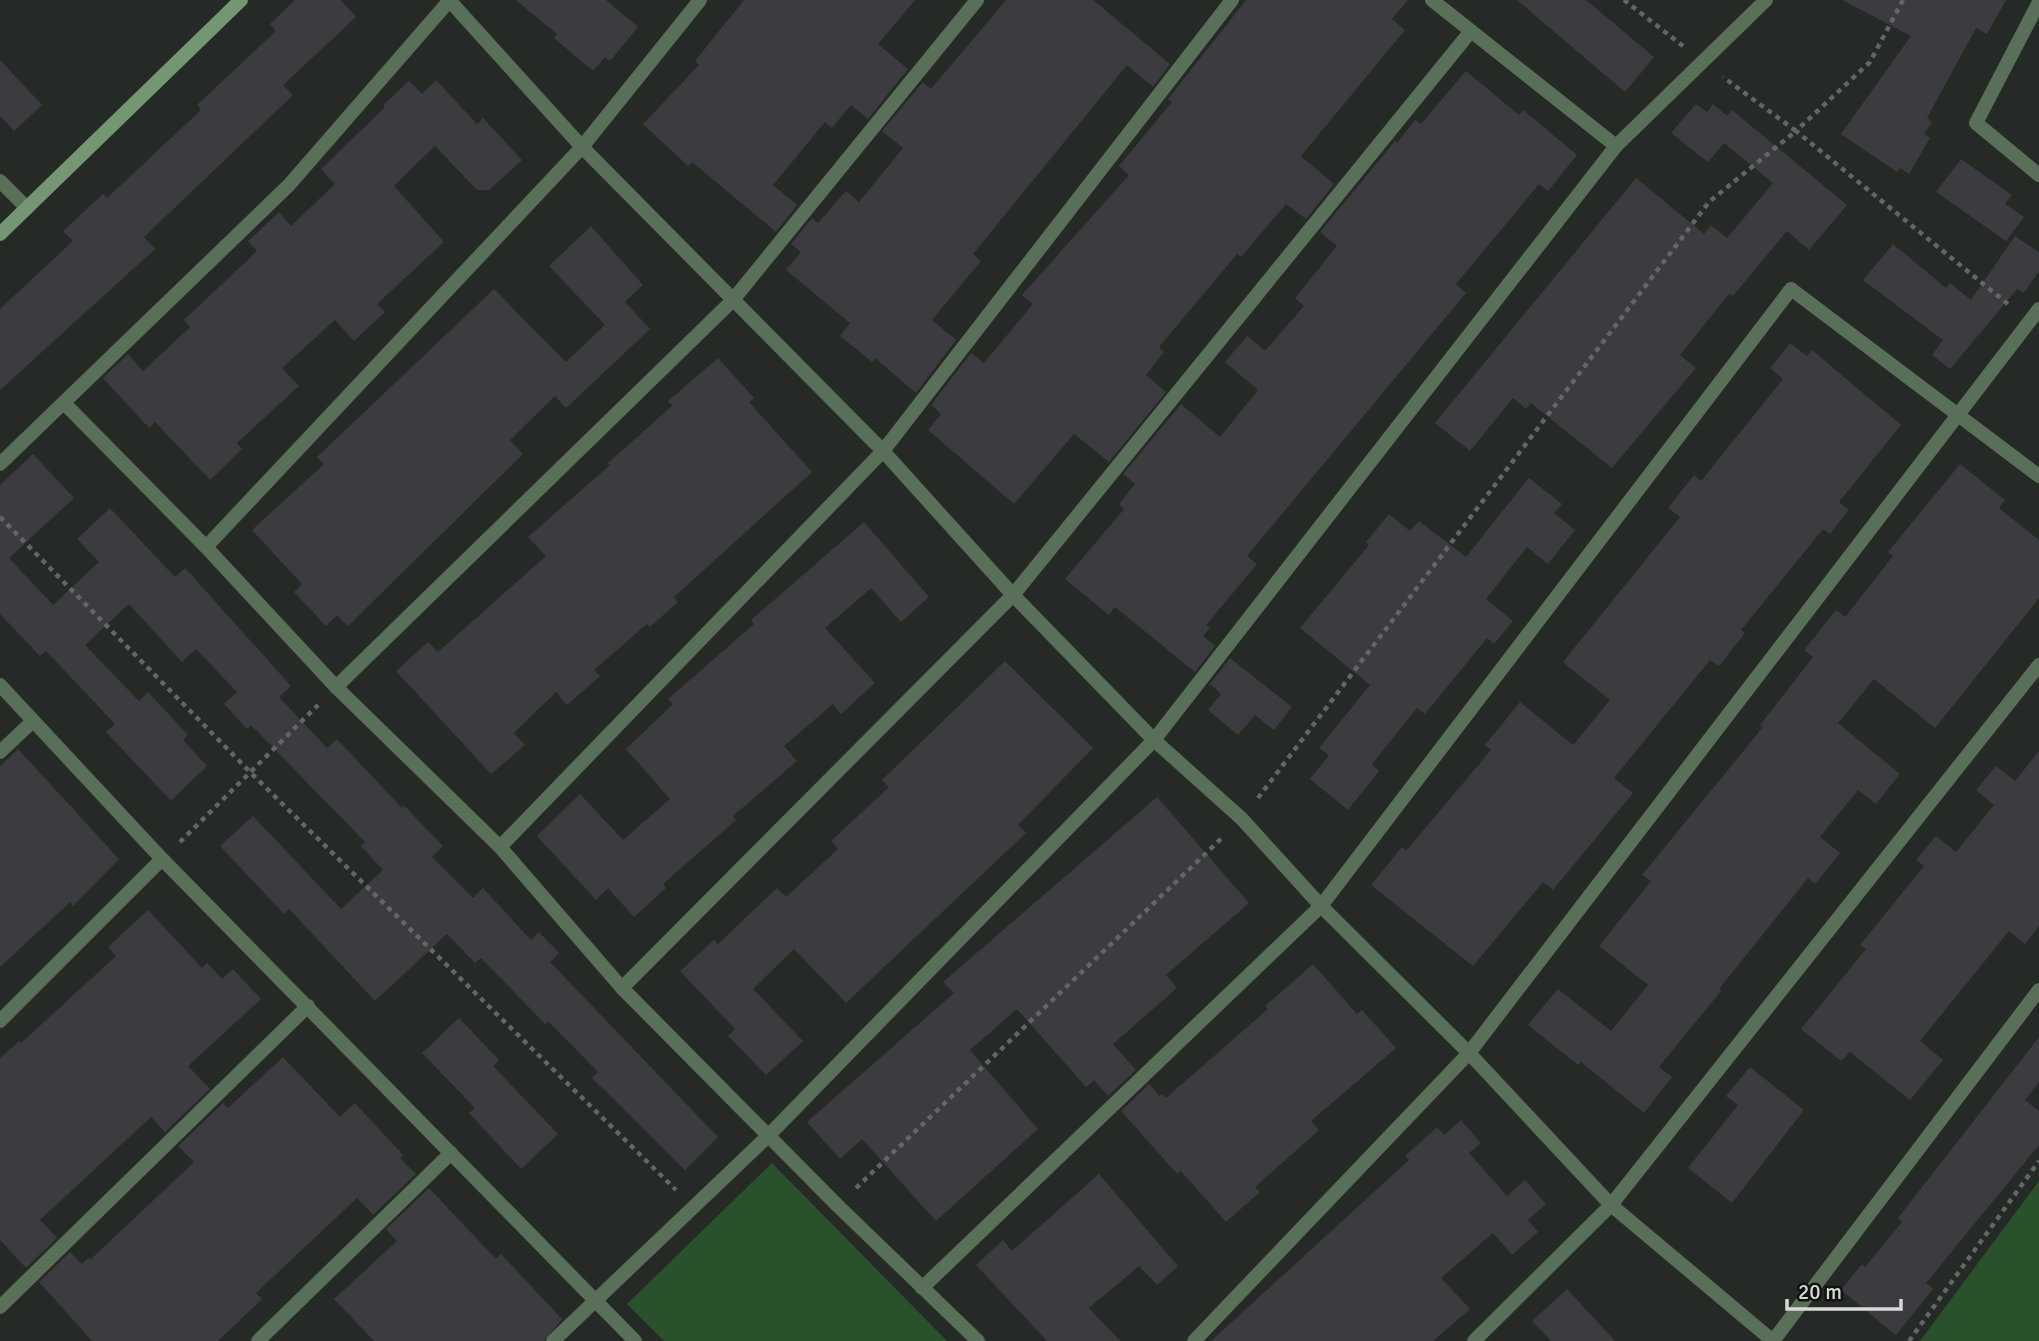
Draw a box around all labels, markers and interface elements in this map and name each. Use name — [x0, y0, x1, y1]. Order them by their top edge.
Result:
scale bar — [1787, 1268, 1901, 1312]
text: 20 m — [1798, 1279, 1842, 1305]

